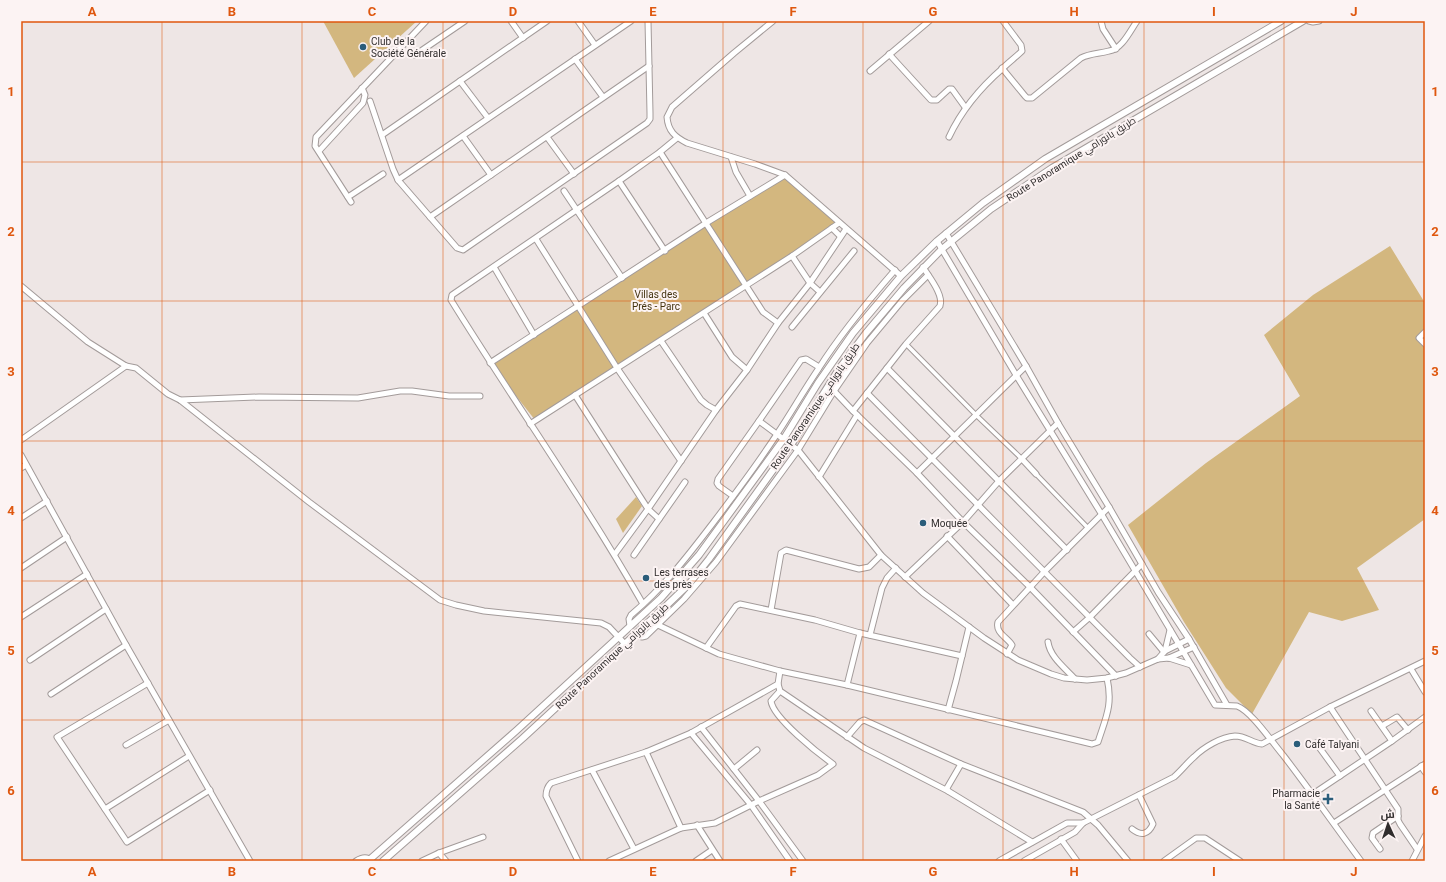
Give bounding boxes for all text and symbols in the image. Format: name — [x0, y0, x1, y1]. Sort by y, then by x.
text: A — [88, 4, 97, 19]
text: B — [228, 4, 236, 19]
text: C — [368, 4, 377, 19]
text: D — [509, 4, 517, 19]
text: E — [649, 4, 657, 19]
text: F — [789, 4, 797, 19]
text: G — [929, 4, 938, 19]
text: H — [1069, 4, 1079, 19]
text: I — [1212, 4, 1216, 19]
text: J — [1350, 4, 1358, 19]
place label: Club de la Société Générale — [371, 36, 446, 59]
marker: Club de la Société Générale — [358, 42, 368, 52]
text: 1 — [7, 84, 15, 99]
text: 1 — [1431, 84, 1439, 99]
street label: Route Panoramique طريق بانورامي — [1004, 115, 1139, 205]
text: 2 — [7, 224, 15, 239]
text: 2 — [1431, 224, 1439, 239]
park label: Villas des Prés - Parc — [632, 289, 680, 312]
street label: Route Panoramique طريق بانورامي — [768, 341, 863, 472]
text: 3 — [7, 364, 15, 379]
text: 3 — [1431, 364, 1439, 379]
text: 4 — [7, 503, 15, 518]
text: 4 — [1431, 503, 1439, 518]
marker: Moquée — [918, 518, 928, 528]
place label: Moquée — [931, 518, 967, 529]
place label: Les terrases des près — [654, 567, 709, 590]
marker: Les terrases des près — [641, 573, 651, 583]
street label: Route Panoramique طريق بانورامي — [553, 601, 672, 713]
text: 5 — [7, 643, 15, 658]
text: 5 — [1431, 643, 1439, 658]
marker: Café Talyani — [1292, 739, 1302, 749]
place label: Café Talyani — [1305, 739, 1359, 750]
text: 6 — [7, 783, 15, 798]
text: 6 — [1431, 783, 1439, 798]
place label: Pharmacie la Santé — [1272, 788, 1320, 811]
marker: Pharmacie la Santé — [1323, 794, 1333, 804]
north arrow — [1368, 804, 1408, 844]
text: ش — [1380, 808, 1395, 821]
text: A — [88, 864, 97, 879]
text: B — [228, 864, 236, 879]
text: C — [368, 864, 377, 879]
text: D — [509, 864, 517, 879]
text: E — [649, 864, 657, 879]
text: F — [789, 864, 797, 879]
text: G — [929, 864, 938, 879]
text: H — [1069, 864, 1079, 879]
text: I — [1212, 864, 1216, 879]
text: J — [1350, 864, 1358, 879]

